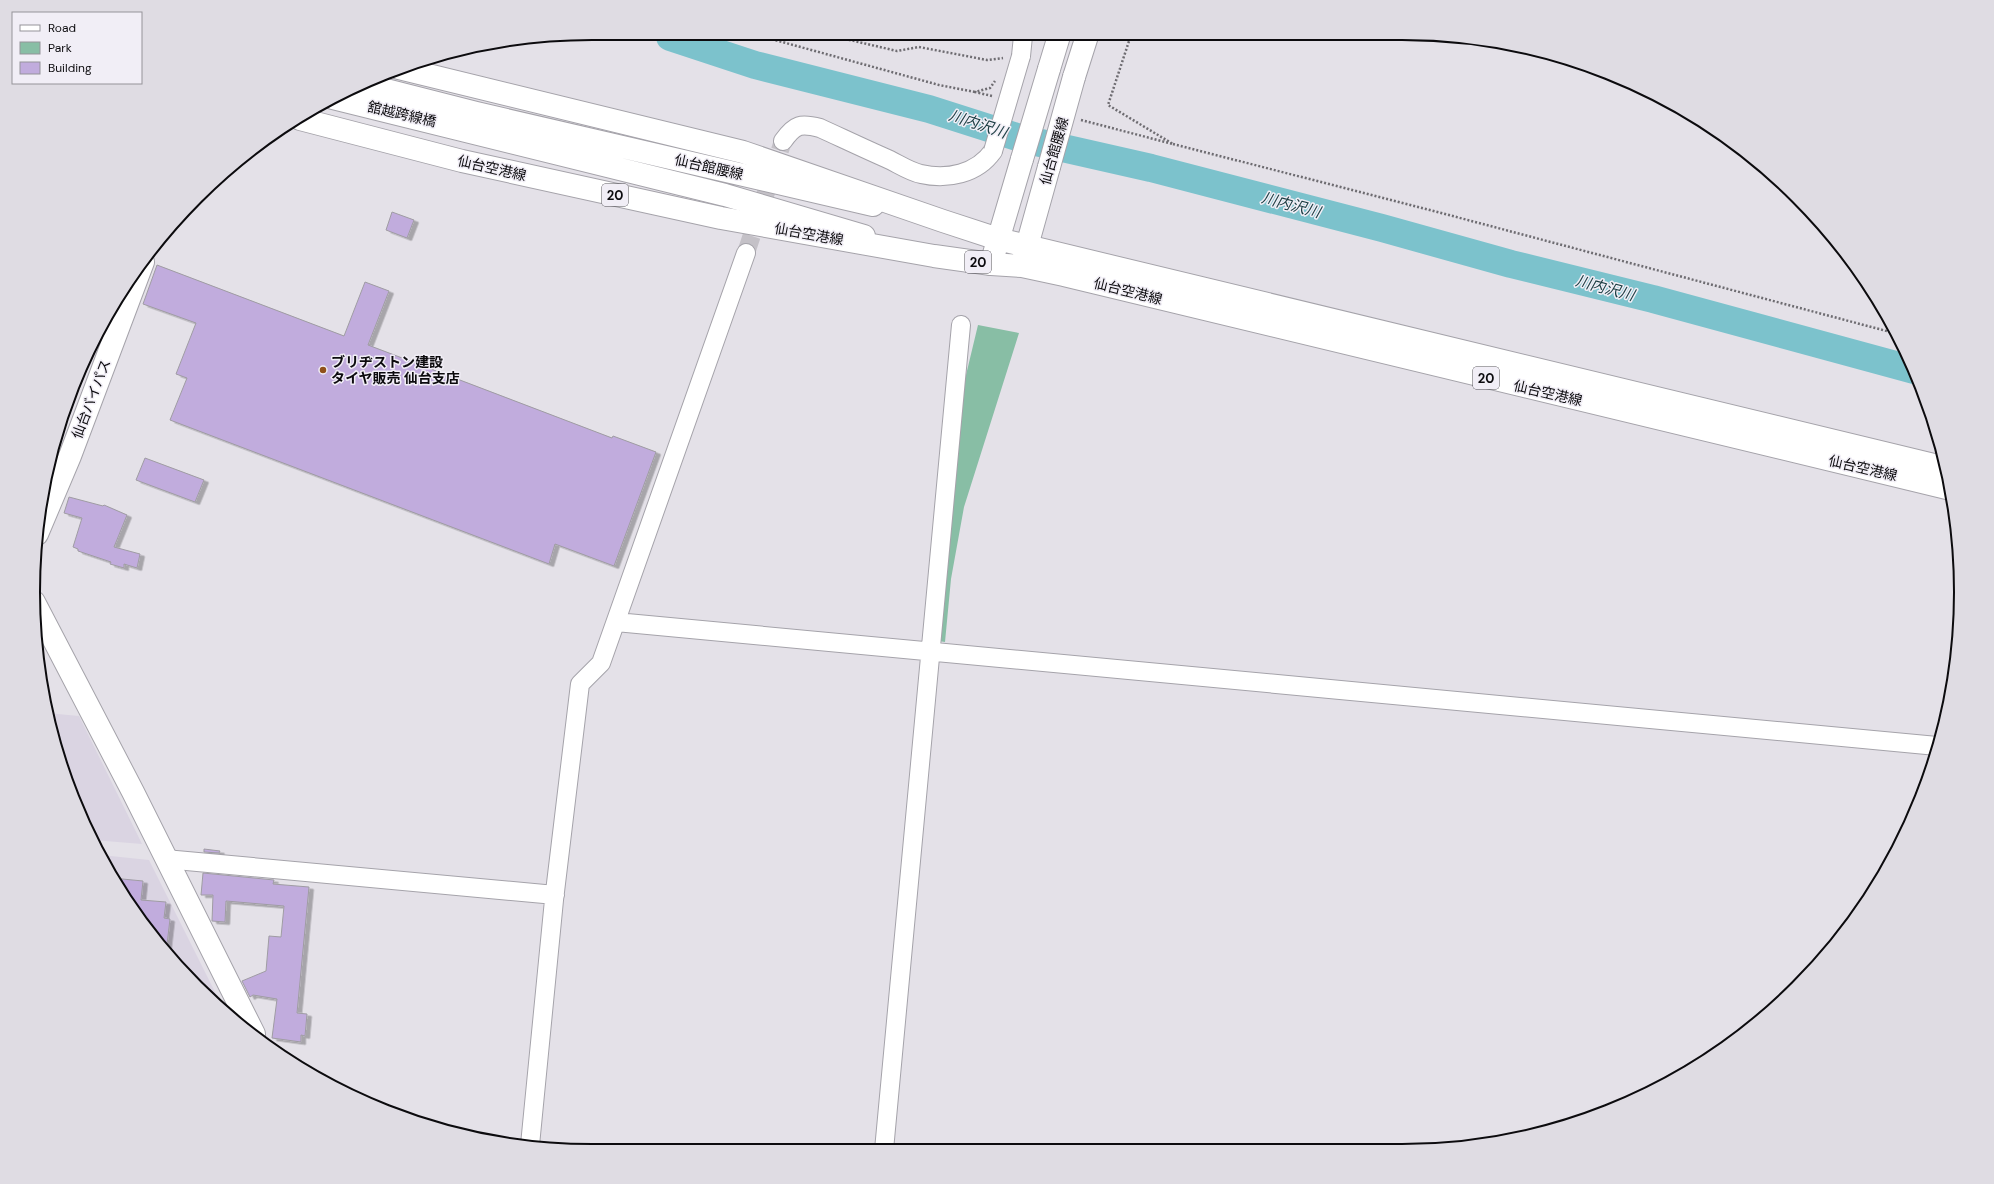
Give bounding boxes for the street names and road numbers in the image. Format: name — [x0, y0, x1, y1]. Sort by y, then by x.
street label: 舘越跨線橋 — [366, 97, 438, 131]
street label: 仙台館腰線 — [1036, 115, 1072, 187]
street label: 仙台館腰線 — [673, 150, 745, 184]
street label: 仙台空港線 — [456, 151, 528, 185]
road number: 20 — [602, 184, 628, 206]
street label: 仙台空港線 — [773, 219, 845, 249]
road number: 20 — [965, 251, 991, 273]
street label: 仙台空港線 — [1092, 274, 1164, 308]
street label: 仙台バイパス — [68, 357, 114, 441]
road number: 20 — [1473, 367, 1499, 389]
street label: 仙台空港線 — [1512, 376, 1584, 410]
street label: 仙台空港線 — [1827, 451, 1899, 485]

